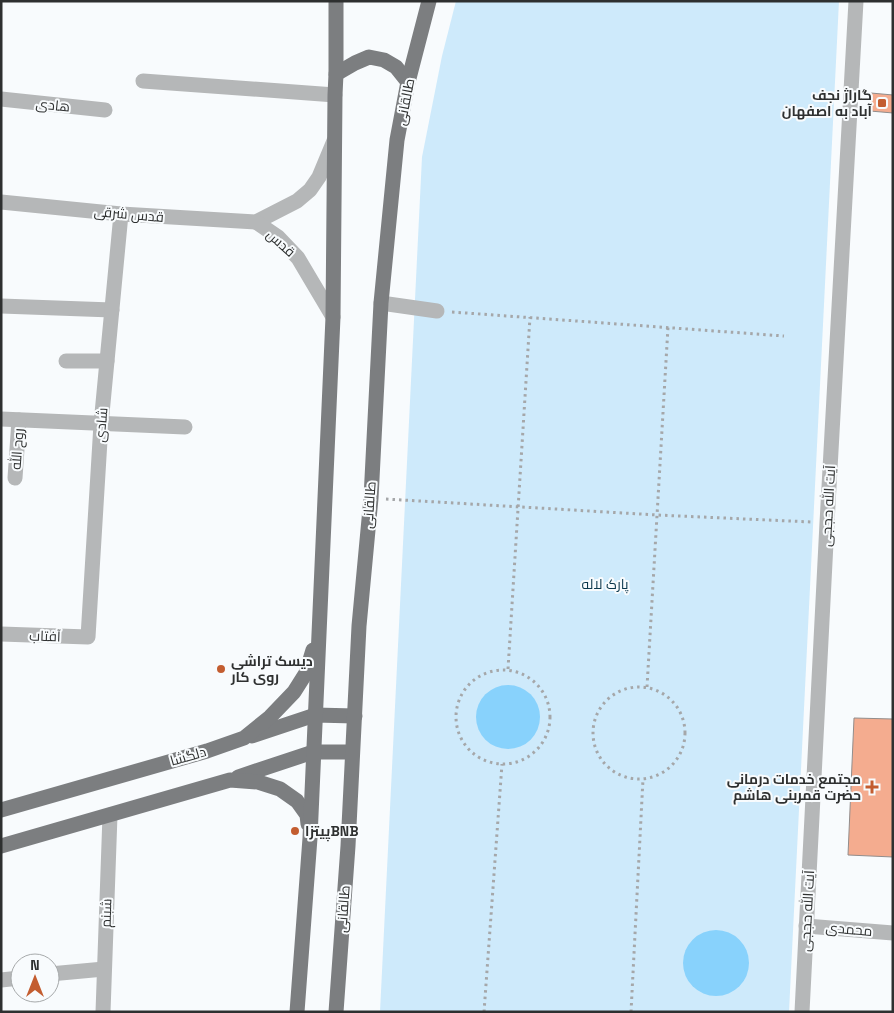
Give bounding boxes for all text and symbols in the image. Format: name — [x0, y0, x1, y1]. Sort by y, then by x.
street label: طالقانی — [392, 77, 418, 127]
place label: گاراژ نجف آباد به اصفهان — [782, 86, 873, 120]
street label: هادی — [35, 94, 71, 116]
marker: گاراژ نجف آباد به اصفهان — [876, 97, 888, 109]
street label: قدس شرقی — [93, 202, 165, 226]
street label: قدس — [263, 225, 299, 261]
street label: شادی — [91, 407, 111, 443]
street label: روح الله — [7, 428, 27, 470]
street label: آیت الله حججی — [817, 465, 839, 547]
street label: طالقانی — [358, 481, 380, 529]
park label: پارک لاله — [581, 575, 629, 594]
street label: آفتاب — [29, 626, 61, 646]
place label: دیسک تراشی روی کار — [230, 652, 313, 686]
marker: دیسک تراشی روی کار — [215, 663, 227, 675]
street label: دلگشا — [168, 742, 208, 770]
place label: مجتمع خدمات درمانی حضرت قمربنی هاشم — [727, 770, 861, 805]
marker: مجتمع خدمات درمانی حضرت قمربنی هاشم — [865, 780, 879, 794]
place label: پیتزاBNB — [305, 822, 358, 842]
marker: پیتزاBNB — [289, 825, 301, 837]
street label: آیت الله حججی — [796, 870, 818, 952]
street label: طالقانی — [332, 885, 354, 933]
street label: شبنم — [96, 898, 117, 928]
street label: محمدی — [825, 918, 873, 940]
north arrow — [10, 953, 60, 1003]
text: N — [30, 956, 40, 974]

